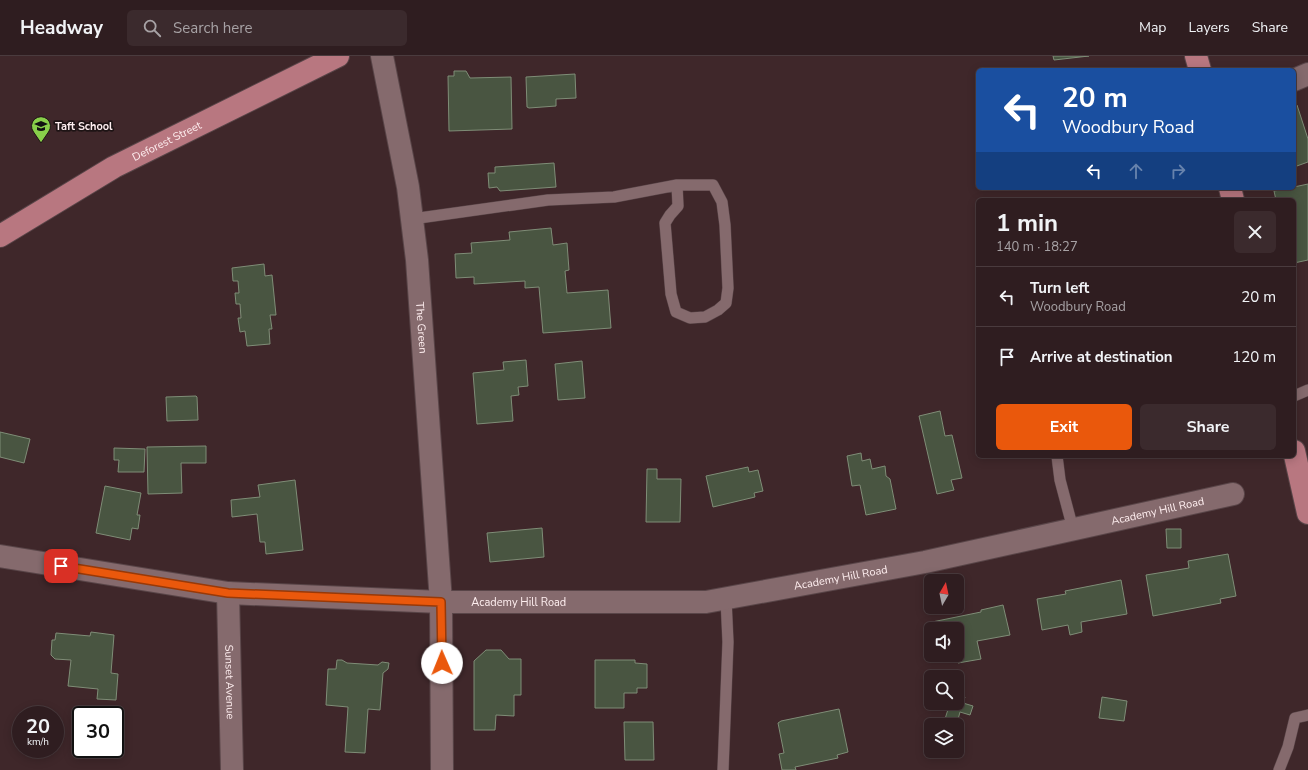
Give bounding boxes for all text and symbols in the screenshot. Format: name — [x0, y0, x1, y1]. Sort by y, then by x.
search box — [127, 10, 407, 46]
text: Headway — [20, 15, 103, 41]
icon: search — [141, 17, 163, 39]
text: Search here — [173, 18, 253, 38]
text: Map — [1139, 18, 1166, 37]
text: Layers — [1188, 18, 1230, 37]
text: Share — [1252, 18, 1288, 37]
text: 20 m — [1062, 79, 1128, 117]
icon: left — [996, 84, 1048, 136]
school or university icon: Taft School — [30, 115, 52, 143]
text: Woodbury Road — [1062, 115, 1195, 139]
street label: Deforest Street — [130, 117, 204, 164]
place label: Taft School — [55, 119, 113, 134]
icon: left — [1083, 160, 1105, 182]
icon: ahead — [1125, 160, 1147, 182]
icon: right — [1167, 160, 1189, 182]
text: 1 min — [996, 207, 1058, 239]
button: close — [1234, 211, 1276, 253]
text: 140 m · 18:27 — [996, 238, 1078, 256]
text: Turn left — [1030, 278, 1089, 298]
icon: left — [996, 286, 1018, 308]
text: 20 m — [1241, 287, 1276, 307]
text: Woodbury Road — [1030, 298, 1126, 316]
street label: The Green — [412, 302, 431, 354]
icon: arrive — [996, 346, 1018, 368]
text: Arrive at destination — [1030, 347, 1173, 367]
text: 120 m — [1232, 347, 1276, 367]
button: Exit — [996, 404, 1132, 450]
button: Share — [1140, 404, 1276, 450]
street label: Academy Hill Road — [1110, 493, 1206, 528]
pin — [44, 549, 78, 583]
icon: arrive — [50, 555, 72, 577]
street label: Academy Hill Road — [793, 562, 889, 593]
north arrow — [924, 574, 964, 614]
map controls — [924, 574, 964, 758]
street label: Academy Hill Road — [471, 595, 566, 610]
button: sound — [924, 622, 964, 662]
position arrow — [421, 642, 463, 684]
street label: Sunset Avenue — [222, 645, 238, 720]
button: search — [924, 670, 964, 710]
speed limit sign: 30 — [72, 706, 124, 758]
text: 20 — [26, 713, 50, 740]
button: layers — [924, 718, 964, 758]
text: km/h — [27, 735, 49, 749]

